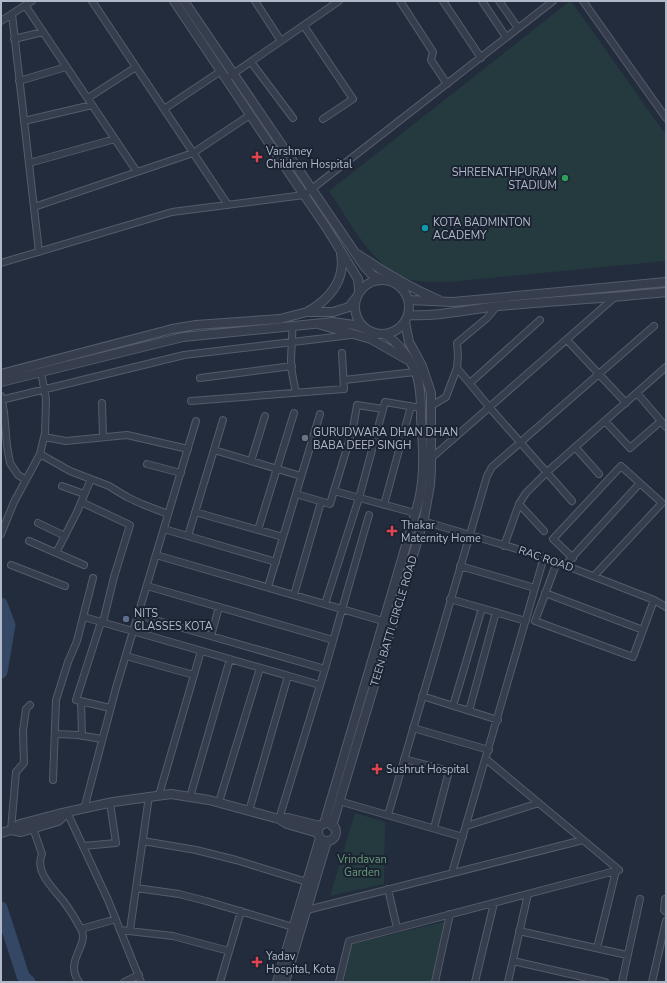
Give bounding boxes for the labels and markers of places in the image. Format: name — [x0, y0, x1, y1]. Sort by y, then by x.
place label: Varshney Children Hospital — [265, 144, 353, 172]
marker: Varshney Children Hospital — [251, 151, 263, 163]
place label: SHREENATHPURAM STADIUM — [452, 165, 557, 193]
marker: SHREENATHPURAM STADIUM — [560, 173, 570, 183]
place label: KOTA BADMINTON ACADEMY — [433, 215, 531, 243]
marker: KOTA BADMINTON ACADEMY — [420, 223, 430, 233]
place label: GURUDWARA DHAN DHAN BABA DEEP SINGH — [313, 425, 458, 453]
marker: GURUDWARA DHAN DHAN BABA DEEP SINGH — [300, 433, 310, 443]
place label: Thakar Maternity Home — [401, 518, 481, 546]
marker: Thakar Maternity Home — [386, 525, 398, 537]
place label: NITS CLASSES KOTA — [134, 606, 213, 634]
marker: NITS CLASSES KOTA — [121, 614, 131, 624]
place label: Sushrut Hospital — [386, 762, 470, 777]
marker: Sushrut Hospital — [371, 763, 383, 775]
place label: Yadav Hospital, Kota — [265, 949, 336, 977]
marker: Yadav Hospital, Kota — [251, 956, 263, 968]

